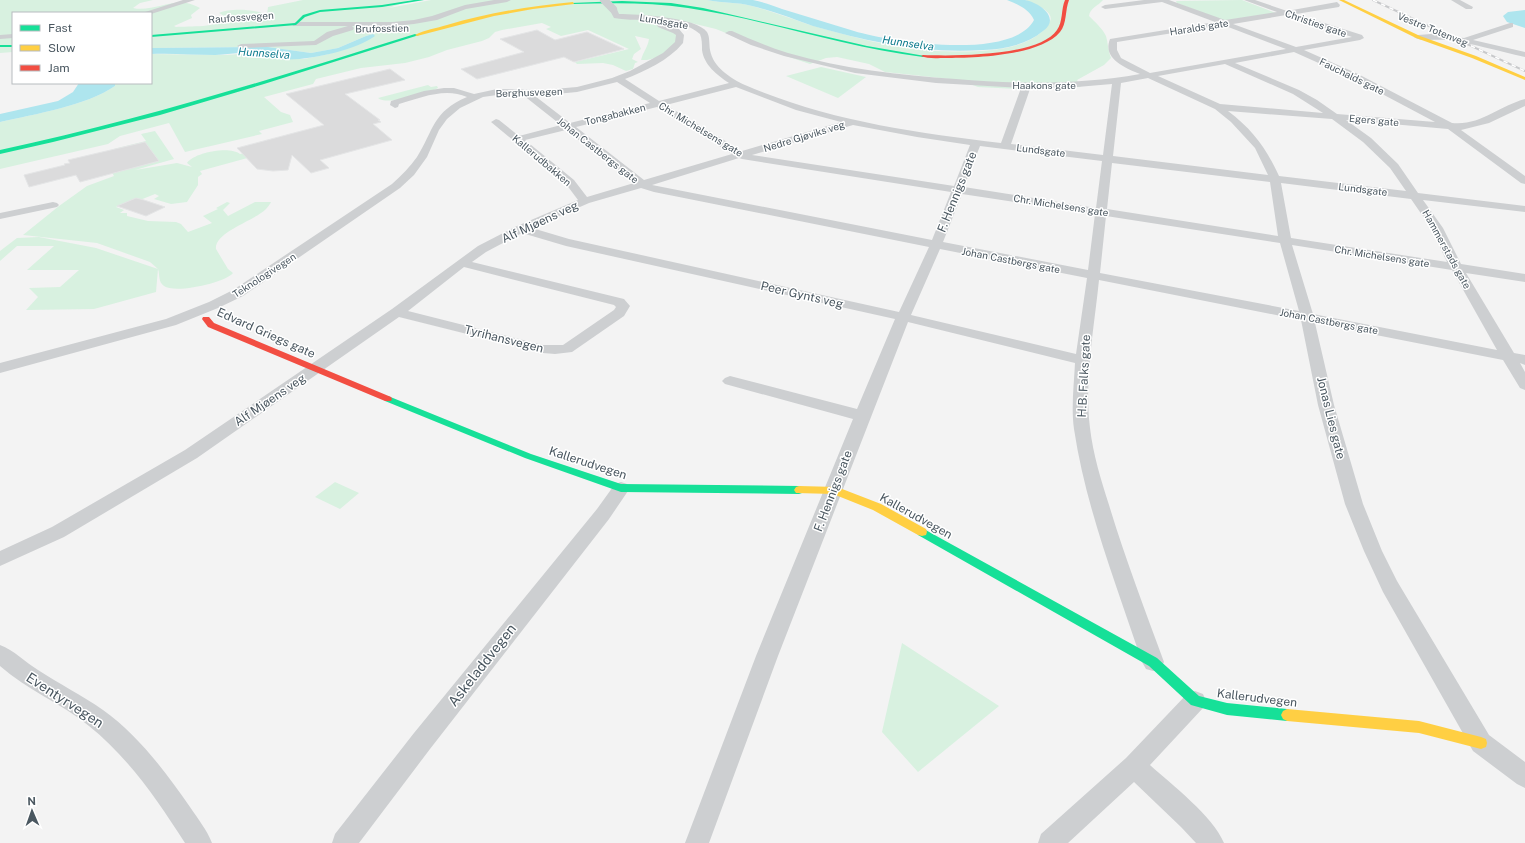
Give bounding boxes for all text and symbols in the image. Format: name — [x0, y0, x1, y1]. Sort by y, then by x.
street label: Christies gate — [1284, 7, 1349, 39]
street label: Raufossvegen — [208, 9, 274, 25]
street label: Vestre Totenveg — [1396, 9, 1470, 49]
street label: Lundsgate — [639, 11, 690, 31]
legend — [12, 12, 152, 84]
street label: Haralds gate — [1169, 16, 1230, 38]
text: Fast — [48, 21, 73, 35]
street label: Brufosstien — [355, 22, 409, 34]
water label: Hunnselva — [881, 33, 935, 53]
text: Slow — [48, 41, 76, 55]
water label: Hunnselva — [238, 45, 290, 61]
street label: Fauchalds gate — [1318, 55, 1387, 97]
text: Jam — [48, 61, 70, 75]
street label: Haakons gate — [1012, 79, 1076, 91]
street label: Berghusvegen — [495, 85, 563, 99]
street label: Chr. Michelsens gate — [657, 99, 746, 159]
street label: Tongabakken — [583, 101, 647, 127]
street label: Egers gate — [1349, 112, 1400, 128]
street label: Johan Castbergs gate — [555, 115, 641, 186]
street label: Nedre Gjøviks veg — [762, 118, 846, 154]
street label: Kallerudbakken — [510, 132, 574, 188]
street label: Lundsgate — [1016, 141, 1067, 159]
street label: F. Hennigs gate — [934, 149, 980, 234]
street label: Lundsgate — [1338, 180, 1389, 198]
street label: Chr. Michelsens gate — [1013, 192, 1110, 219]
street label: Alf Mjøens veg — [499, 198, 581, 246]
street label: Hammerstads gate — [1420, 207, 1474, 291]
street label: Chr. Michelsens gate — [1334, 243, 1431, 270]
street label: Johan Castbergs gate — [961, 245, 1061, 275]
street label: Teknologivegen — [230, 250, 298, 300]
street label: Peer Gynts veg — [759, 279, 845, 311]
street label: Edvard Griegs gate — [215, 305, 318, 361]
street label: Johan Castbergs gate — [1279, 306, 1379, 336]
street label: Tyrihansvegen — [463, 322, 545, 356]
street label: H.B. Falks gate — [1075, 334, 1093, 418]
street label: Alf Mjøens veg — [232, 371, 308, 429]
street label: Jonas Lies gate — [1314, 375, 1348, 461]
street label: Kallerudvegen — [547, 444, 629, 482]
street label: F. Hennigs gate — [811, 448, 855, 534]
street label: Kallerudvegen — [877, 490, 955, 542]
street label: Askeladdvegen — [445, 621, 519, 709]
street label: Eventyrvegen — [23, 669, 107, 731]
street label: Kallerudvegen — [1216, 686, 1298, 710]
north arrow — [12, 791, 52, 831]
text: N — [27, 795, 36, 807]

